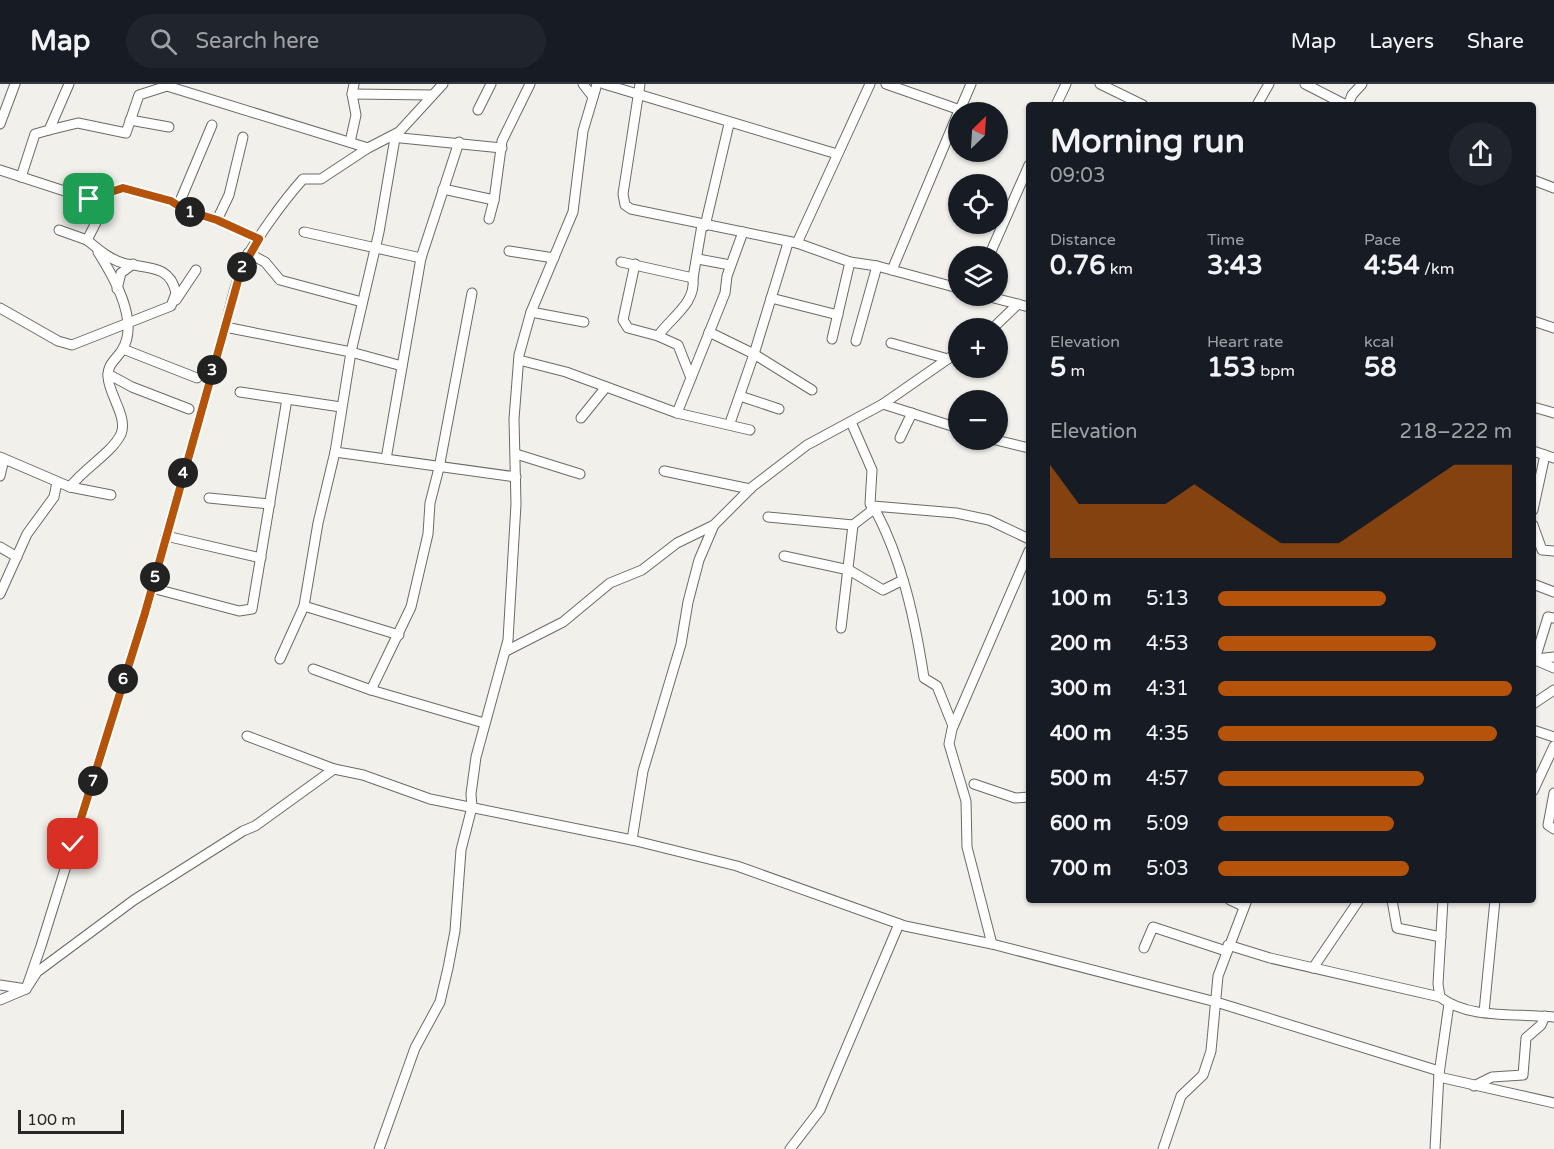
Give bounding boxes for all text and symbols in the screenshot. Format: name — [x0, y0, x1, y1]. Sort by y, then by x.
search box — [126, 14, 546, 68]
text: Map — [30, 24, 90, 58]
icon: search — [147, 25, 180, 58]
text: Search here — [195, 28, 319, 54]
text: Map — [1291, 29, 1336, 54]
text: Layers — [1369, 29, 1434, 54]
text: Share — [1467, 29, 1524, 54]
north arrow — [948, 102, 1008, 162]
map controls — [948, 102, 1008, 450]
text: Morning run — [1050, 122, 1245, 161]
button: share — [1449, 122, 1512, 185]
text: 09:03 — [1050, 164, 1105, 188]
pin — [63, 173, 114, 224]
button: locate — [948, 174, 1008, 234]
icon: arrive — [72, 182, 105, 215]
pin: 1 — [175, 197, 205, 227]
text: 1 — [185, 202, 195, 222]
text: Distance — [1050, 230, 1116, 250]
text: Time — [1207, 230, 1244, 250]
text: Pace — [1364, 230, 1401, 250]
button: layers — [948, 246, 1008, 306]
text: 0.76 — [1050, 250, 1105, 281]
text: 3:43 — [1207, 250, 1263, 281]
text: 4:54 — [1364, 250, 1420, 281]
pin: 2 — [227, 252, 257, 282]
text: 2 — [237, 257, 247, 277]
text: km — [1105, 259, 1133, 279]
text: /km — [1420, 259, 1454, 279]
button: + — [948, 318, 1008, 378]
text: Elevation — [1050, 332, 1120, 352]
text: Heart rate — [1207, 332, 1283, 352]
text: kcal — [1364, 332, 1394, 352]
text: 5 — [1050, 352, 1066, 383]
text: 153 — [1207, 352, 1256, 383]
text: 58 — [1364, 352, 1397, 383]
pin: 3 — [197, 355, 227, 385]
text: 3 — [207, 360, 217, 380]
text: m — [1066, 361, 1085, 381]
text: bpm — [1256, 361, 1295, 381]
button: − — [948, 390, 1008, 450]
text: Elevation — [1050, 420, 1137, 444]
text: 218–222 m — [1399, 420, 1512, 444]
pin: 4 — [168, 458, 198, 488]
text: 4 — [178, 463, 188, 483]
pin: 5 — [140, 562, 170, 592]
text: 5 — [150, 567, 160, 587]
text: 100 m — [1050, 587, 1111, 611]
text: 5:13 — [1146, 587, 1189, 611]
text: 200 m — [1050, 632, 1111, 656]
text: 4:53 — [1146, 632, 1189, 656]
pin: 6 — [108, 664, 138, 694]
text: 6 — [118, 669, 128, 689]
text: 300 m — [1050, 677, 1111, 701]
text: 4:31 — [1146, 677, 1189, 701]
text: 400 m — [1050, 722, 1111, 746]
text: 4:35 — [1146, 722, 1189, 746]
pin: 7 — [78, 766, 108, 796]
text: 500 m — [1050, 767, 1111, 791]
text: 4:57 — [1146, 767, 1189, 791]
text: 7 — [88, 771, 98, 791]
text: 600 m — [1050, 812, 1111, 836]
text: 5:09 — [1146, 812, 1189, 836]
pin — [47, 818, 98, 869]
icon: check — [56, 827, 89, 860]
text: 700 m — [1050, 857, 1111, 881]
text: 5:03 — [1146, 857, 1189, 881]
scale bar — [18, 1107, 124, 1134]
text: 100 m — [27, 1110, 76, 1130]

